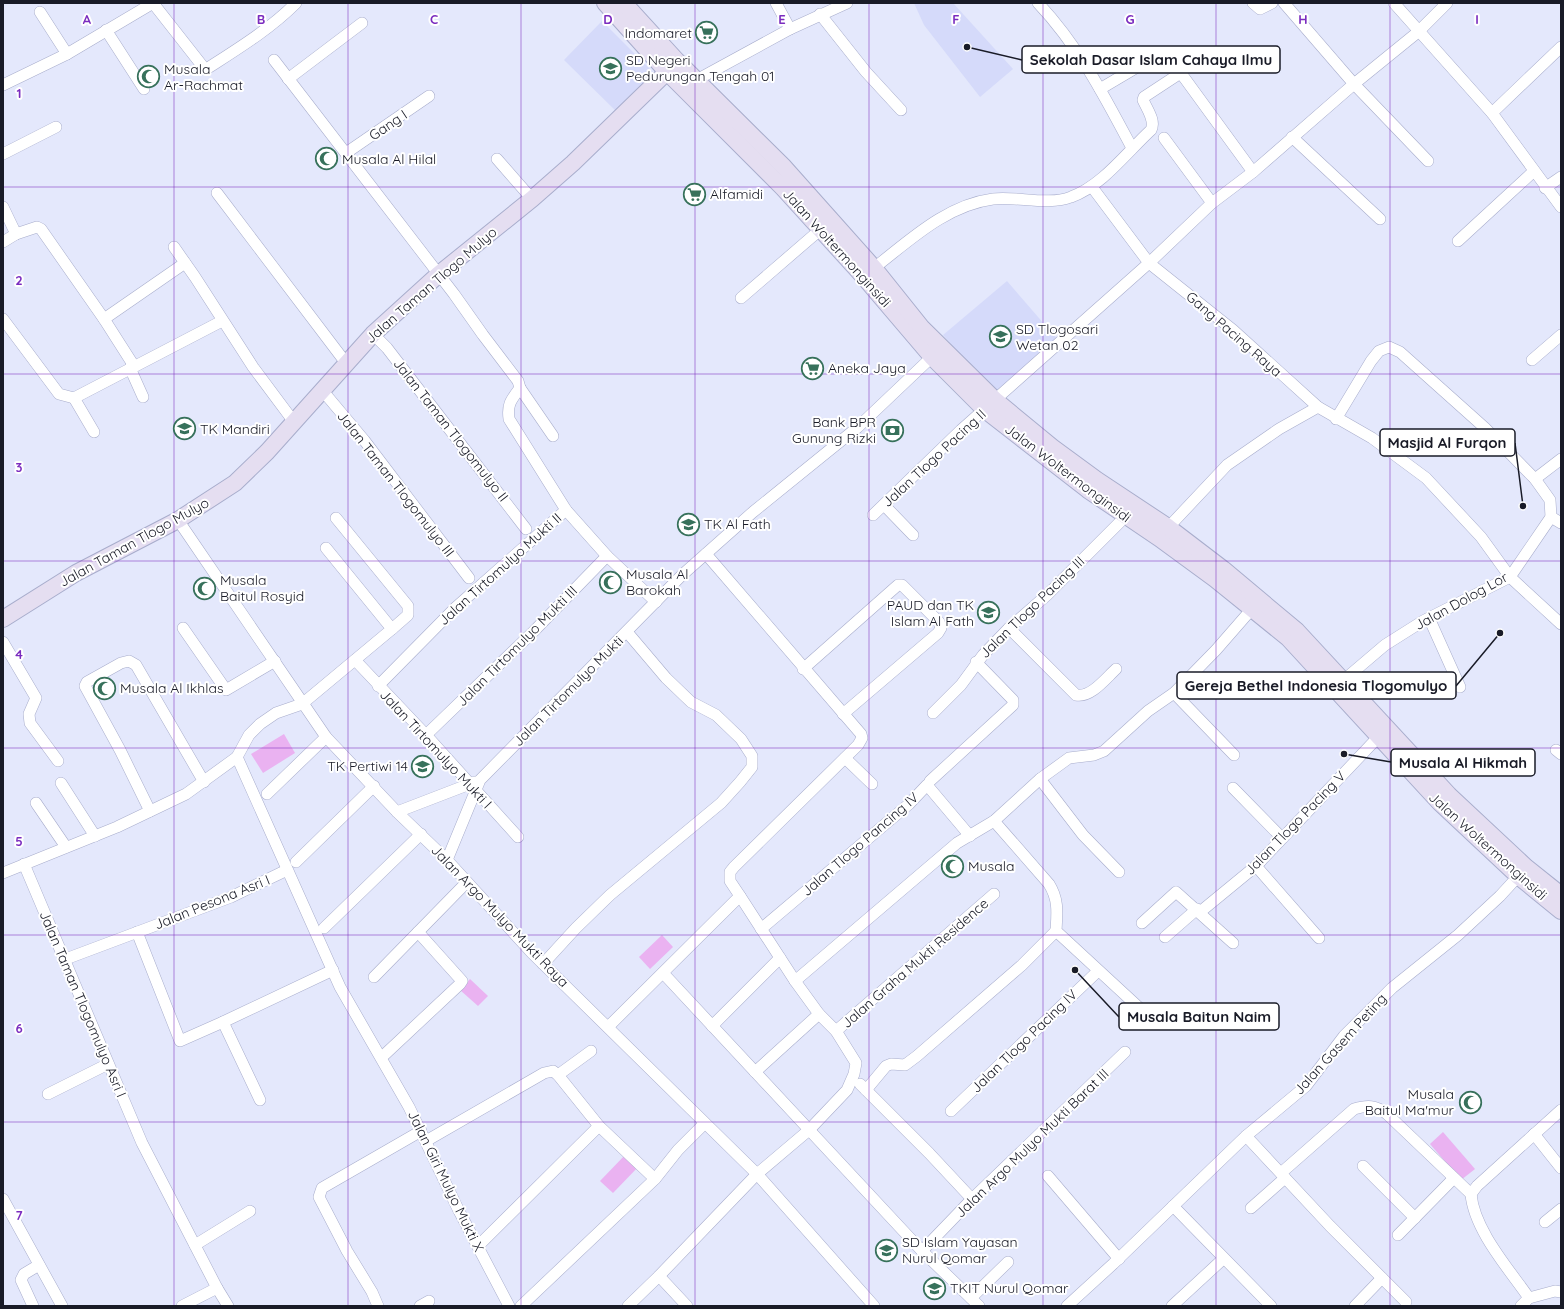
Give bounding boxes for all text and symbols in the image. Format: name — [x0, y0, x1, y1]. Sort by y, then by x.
text: A — [83, 11, 92, 27]
text: B — [257, 11, 265, 27]
text: C — [430, 11, 438, 27]
text: D — [603, 11, 613, 27]
text: E — [778, 11, 786, 27]
text: F — [952, 11, 960, 27]
text: G — [1125, 11, 1135, 27]
text: H — [1298, 11, 1308, 27]
text: I — [1475, 11, 1479, 27]
supermarket icon: Indomaret — [694, 20, 720, 46]
place label: Indomaret — [624, 24, 692, 42]
callout: Sekolah Dasar Islam Cahaya Ilmu — [1022, 46, 1280, 73]
text: Sekolah Dasar Islam Cahaya Ilmu — [1030, 50, 1272, 69]
place label: SD Negeri Pedurungan Tengah 01 — [626, 51, 775, 85]
school or university icon: SD Negeri Pedurungan Tengah 01 — [598, 55, 624, 81]
place label: Musala Ar-Rachmat — [164, 60, 243, 94]
mosque icon: Musala Ar-Rachmat — [136, 64, 162, 90]
text: 1 — [16, 85, 22, 101]
street label: Gang I — [365, 106, 411, 144]
mosque icon: Musala Al Hilal — [313, 146, 339, 172]
place label: Musala Al Hilal — [342, 150, 436, 168]
supermarket icon: Alfamidi — [681, 181, 707, 207]
place label: Alfamidi — [710, 185, 763, 203]
street label: Jalan Woltermonginsidi — [779, 185, 895, 311]
street label: Jalan Taman Tlogo Mulyo — [362, 223, 500, 347]
text: 2 — [15, 272, 23, 288]
street label: Gang Pacing Raya — [1182, 287, 1286, 381]
place label: SD Tlogosari Wetan 02 — [1016, 320, 1098, 354]
school or university icon: SD Tlogosari Wetan 02 — [988, 324, 1014, 350]
street label: Jalan Taman Tlogomulyo II — [390, 355, 512, 505]
supermarket icon: Aneka Jaya — [799, 355, 825, 381]
place label: Aneka Jaya — [828, 359, 906, 377]
street label: Jalan Tlogo Pacing II — [878, 405, 990, 511]
street label: Jalan Taman Tlogomulyo III — [333, 407, 459, 561]
place label: Bank BPR Gunung Rizki — [792, 413, 876, 447]
school or university icon: TK Mandiri — [172, 416, 198, 442]
bank icon: Bank BPR Gunung Rizki — [879, 417, 905, 443]
place label: TK Mandiri — [200, 420, 270, 438]
street label: Jalan Woltermonginsidi — [1001, 420, 1135, 526]
callout: Masjid Al Furqon — [1380, 429, 1515, 456]
text: Masjid Al Furqon — [1388, 433, 1506, 452]
text: 3 — [16, 459, 23, 475]
street label: Jalan Taman Tlogo Mulyo — [56, 493, 212, 591]
street label: Jalan Tirtomulyo Mukti II — [435, 509, 565, 629]
school or university icon: TK Al Fath — [675, 511, 701, 537]
place label: TK Al Fath — [704, 515, 771, 533]
street label: Jalan Tlogo Pacing III — [976, 552, 1088, 662]
place label: Musala Al Barokah — [626, 565, 689, 599]
street label: Jalan Dolog Lor — [1411, 568, 1511, 634]
mosque icon: Musala Al Barokah — [597, 569, 623, 595]
place label: Musala Baitul Rosyid — [220, 571, 304, 605]
mosque icon: Musala Baitul Rosyid — [192, 575, 218, 601]
street label: Jalan Tirtomulyo Mukti III — [453, 582, 581, 710]
place label: PAUD dan TK Islam Al Fath — [887, 596, 974, 630]
school or university icon: PAUD dan TK Islam Al Fath — [976, 600, 1002, 626]
street label: Jalan Tirtomulyo Mukti — [509, 632, 627, 750]
text: 4 — [15, 646, 23, 662]
callout: Gereja Bethel Indonesia Tlogomulyo — [1177, 672, 1456, 699]
mosque icon: Musala Al Ikhlas — [91, 675, 117, 701]
text: Gereja Bethel Indonesia Tlogomulyo — [1185, 676, 1447, 695]
place label: Musala Al Ikhlas — [120, 679, 223, 697]
street label: Jalan Tirtomulyo Mukti I — [376, 686, 496, 812]
callout: Musala Al Hikmah — [1391, 749, 1535, 776]
school or university icon: TK Pertiwi 14 — [410, 753, 436, 779]
text: Musala Al Hikmah — [1399, 753, 1527, 772]
place label: TK Pertiwi 14 — [327, 757, 408, 775]
street label: Jalan Tlogo Pacing V — [1241, 767, 1349, 879]
street label: Jalan Tlogo Pancing IV — [798, 788, 922, 900]
street label: Jalan Woltermonginsidi — [1425, 788, 1551, 904]
text: 5 — [15, 833, 23, 849]
street label: Jalan Argo Mulyo Mukti Raya — [427, 841, 573, 991]
mosque icon: Musala — [940, 853, 966, 879]
place label: Musala — [968, 857, 1014, 875]
street label: Jalan Pesona Asri I — [152, 871, 272, 933]
street label: Jalan Graha Mukti Residence — [838, 894, 992, 1032]
street label: Jalan Taman Tlogomulyo Asri I — [35, 908, 131, 1100]
street label: Jalan Tlogo Pacing IV — [967, 985, 1081, 1097]
street label: Jalan Gasem Peting — [1290, 990, 1390, 1098]
callout: Musala Baitun Naim — [1119, 1003, 1279, 1030]
text: Musala Baitun Naim — [1127, 1007, 1271, 1026]
text: 6 — [15, 1020, 23, 1036]
street label: Jalan Argo Mulyo Mukti Barat III — [951, 1065, 1113, 1221]
place label: Musala Baitul Ma'mur — [1365, 1085, 1455, 1119]
mosque icon: Musala Baitul Ma'mur — [1457, 1089, 1483, 1115]
street label: Jalan Giri Mulyo Mukti X — [404, 1107, 488, 1255]
text: 7 — [15, 1207, 23, 1223]
place label: SD Islam Yayasan Nurul Qomar — [902, 1233, 1018, 1267]
school or university icon: SD Islam Yayasan Nurul Qomar — [874, 1237, 900, 1263]
school or university icon: TKIT Nurul Qomar — [922, 1275, 948, 1301]
place label: TKIT Nurul Qomar — [950, 1279, 1069, 1297]

